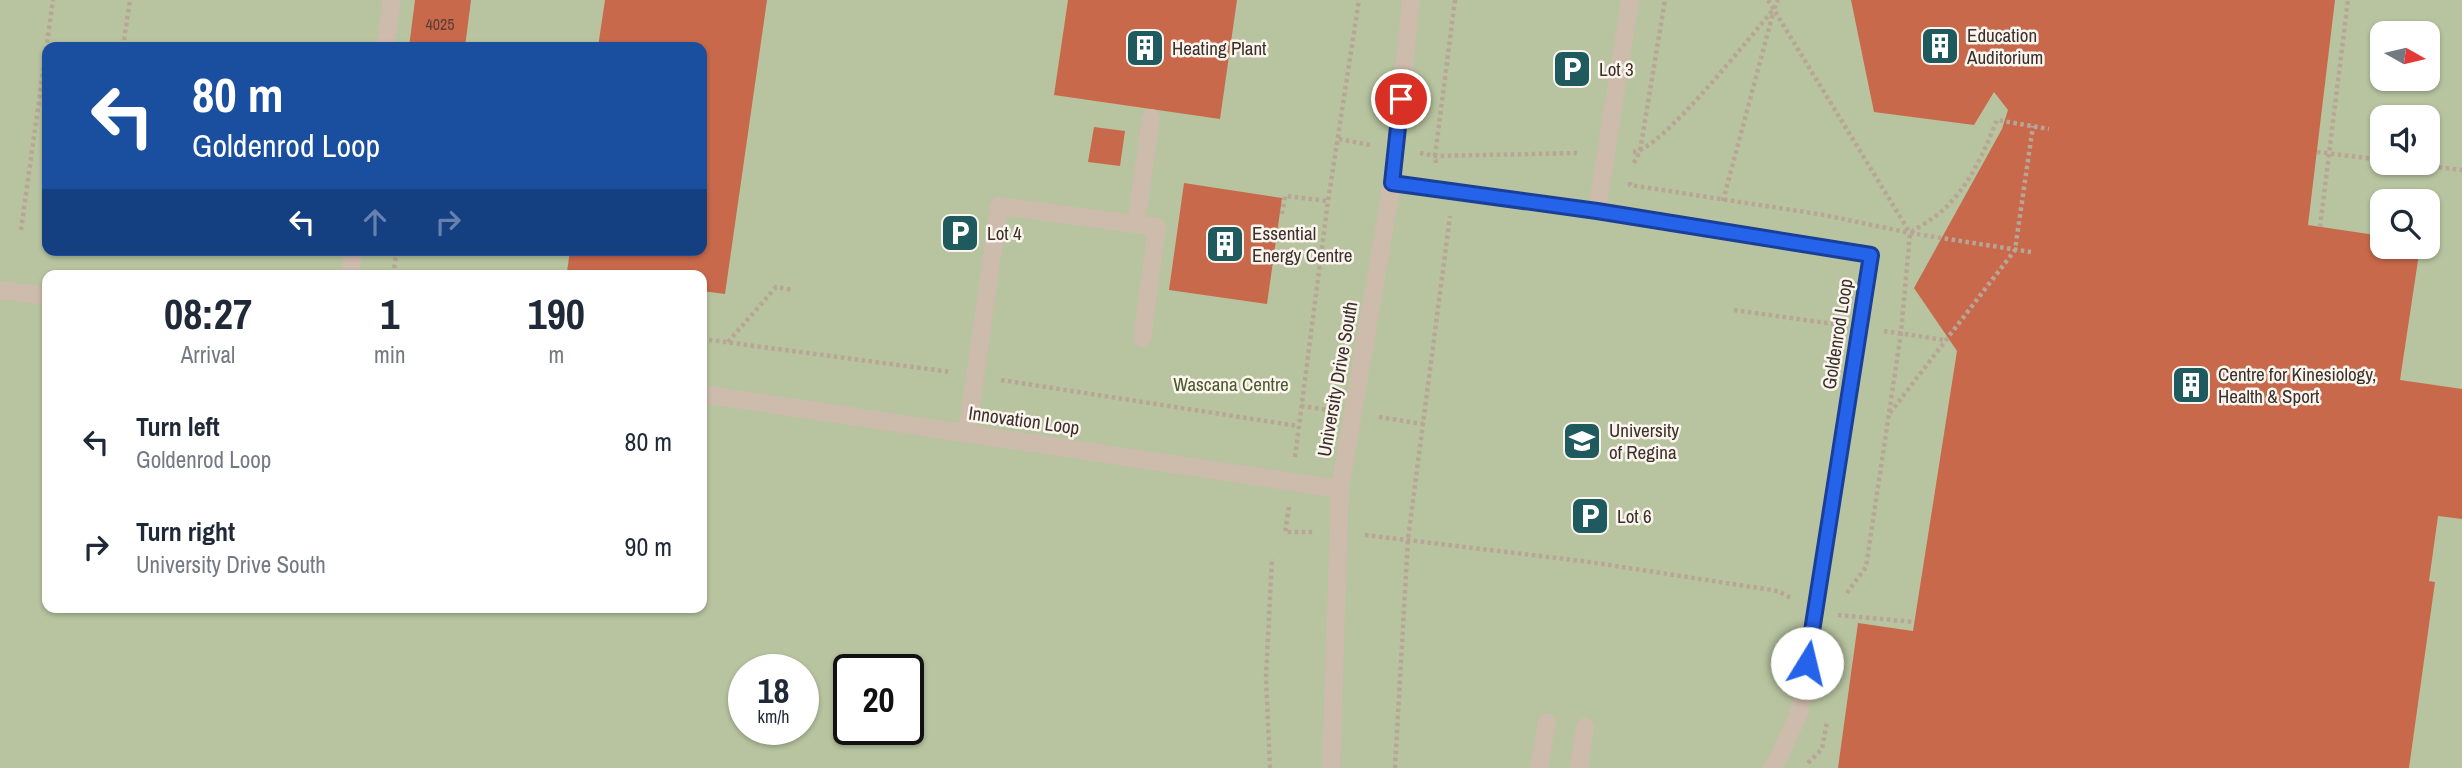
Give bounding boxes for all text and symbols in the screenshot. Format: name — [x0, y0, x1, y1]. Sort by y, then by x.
house number: 4025 — [425, 13, 455, 35]
north arrow — [2370, 21, 2440, 91]
map controls — [2370, 21, 2440, 259]
place label: Education Auditorium — [1966, 22, 2043, 70]
building icon: Education Auditorium — [1919, 25, 1961, 67]
building icon: Heating Plant — [1124, 27, 1166, 69]
place label: Heating Plant — [1172, 35, 1267, 61]
parking icon: Lot 3 — [1551, 48, 1593, 90]
place label: Lot 3 — [1599, 56, 1634, 82]
text: 80 m — [192, 61, 284, 127]
pin — [1371, 69, 1431, 129]
icon: left — [77, 70, 168, 161]
icon: arrive — [1382, 80, 1420, 118]
button: sound — [2370, 105, 2440, 175]
text: Goldenrod Loop — [192, 124, 380, 167]
button: search — [2370, 189, 2440, 259]
icon: left — [283, 203, 321, 241]
icon: ahead — [356, 203, 394, 241]
icon: right — [429, 203, 467, 241]
parking icon: Lot 4 — [939, 212, 981, 254]
place label: Lot 4 — [987, 220, 1022, 246]
place label: Essential Energy Centre — [1252, 220, 1352, 268]
building icon: Essential Energy Centre — [1204, 223, 1246, 265]
street label: Goldenrod Loop — [1815, 277, 1859, 391]
text: 08:27 — [164, 286, 252, 342]
text: 1 — [380, 286, 399, 342]
text: 190 — [528, 286, 585, 342]
street label: University Drive South — [1311, 300, 1363, 458]
text: Arrival — [181, 339, 235, 370]
text: min — [374, 339, 406, 370]
text: m — [548, 339, 564, 370]
place label: Centre for Kinesiology, Health & Sport — [2218, 361, 2376, 409]
building icon: Centre for Kinesiology, Health & Sport — [2170, 364, 2212, 406]
park label: Wascana Centre — [1173, 371, 1289, 397]
street label: Innovation Loop — [967, 399, 1081, 441]
text: Turn left — [136, 409, 220, 444]
place label: University of Regina — [1609, 417, 1679, 465]
school or university icon: University of Regina — [1561, 420, 1603, 462]
icon: left — [77, 423, 115, 461]
text: 80 m — [625, 424, 672, 459]
text: Goldenrod Loop — [136, 444, 271, 475]
parking icon: Lot 6 — [1569, 495, 1611, 537]
place label: Lot 6 — [1617, 503, 1652, 529]
text: Turn right — [136, 514, 235, 549]
icon: right — [77, 528, 115, 566]
text: 90 m — [625, 529, 672, 564]
text: University Drive South — [136, 549, 326, 580]
position arrow — [1770, 626, 1844, 700]
speed limit sign: 20 — [833, 654, 924, 745]
text: 18 — [758, 667, 789, 714]
text: km/h — [758, 704, 790, 729]

